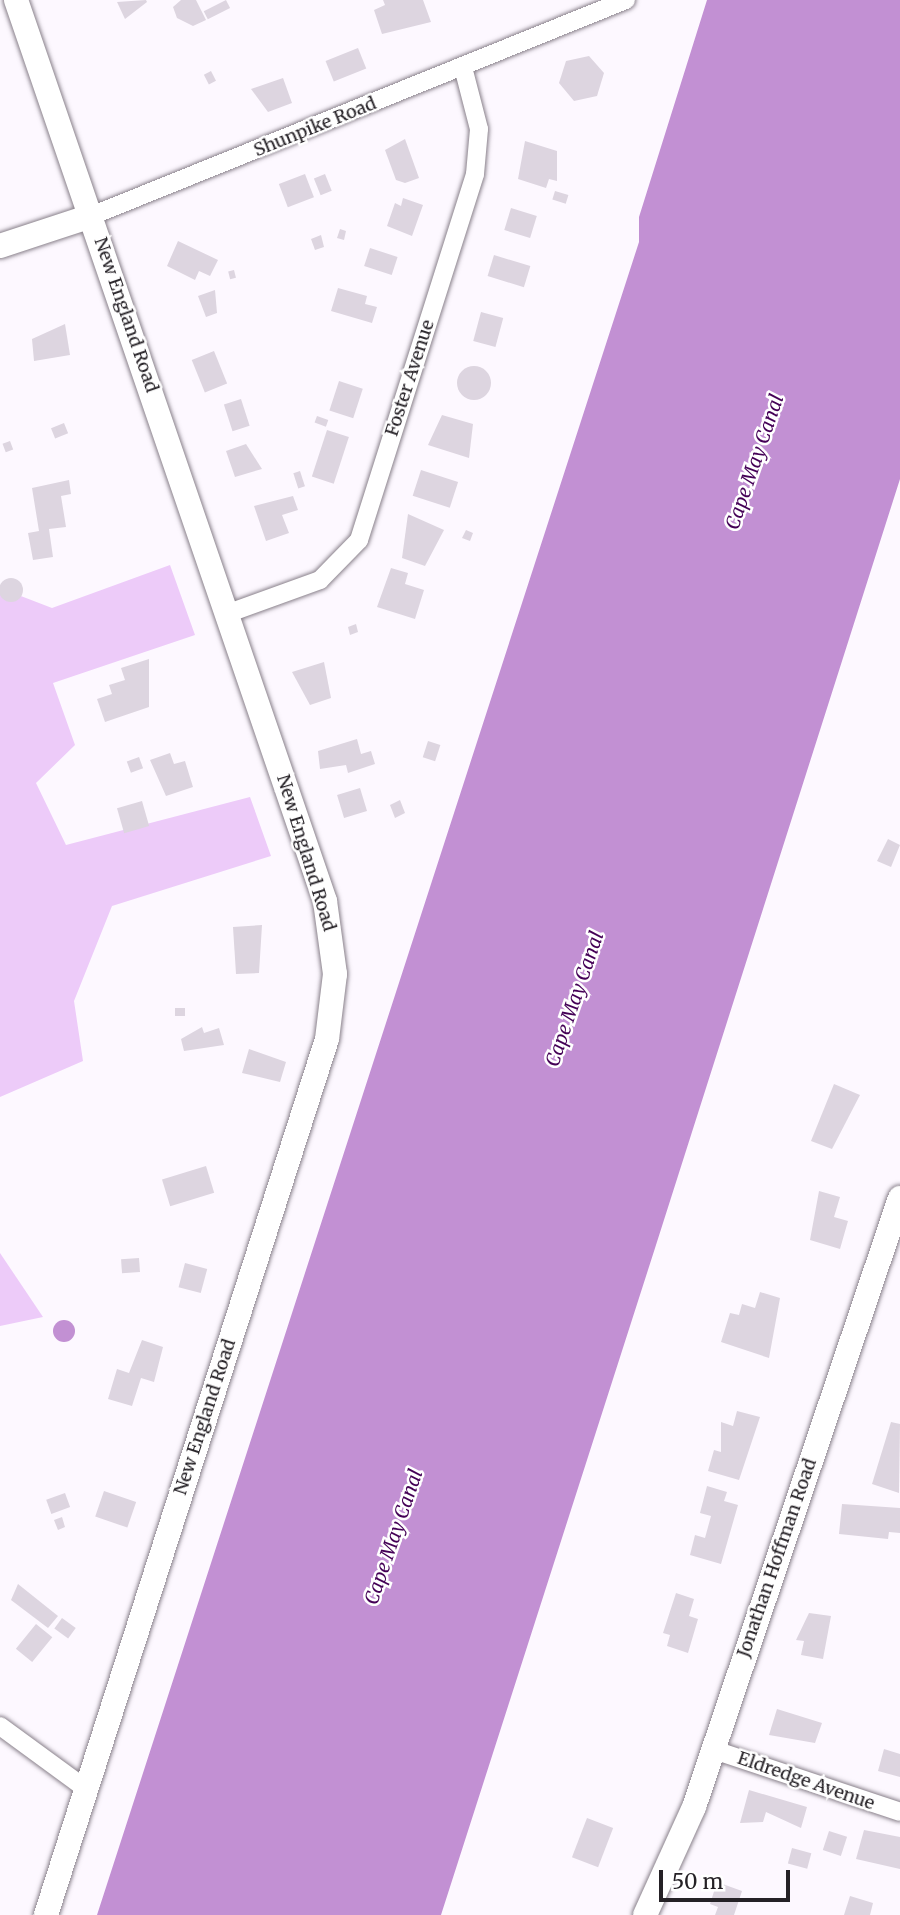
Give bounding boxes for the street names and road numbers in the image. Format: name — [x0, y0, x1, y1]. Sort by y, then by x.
street label: Shunpike Road — [251, 93, 379, 161]
street label: New England Road — [89, 235, 163, 395]
street label: Foster Avenue — [381, 317, 439, 439]
street label: New England Road — [272, 772, 340, 934]
street label: New England Road — [170, 1336, 240, 1498]
street label: Jonathan Hoffman Road — [733, 1456, 821, 1660]
street label: Eldredge Avenue — [735, 1747, 877, 1815]

